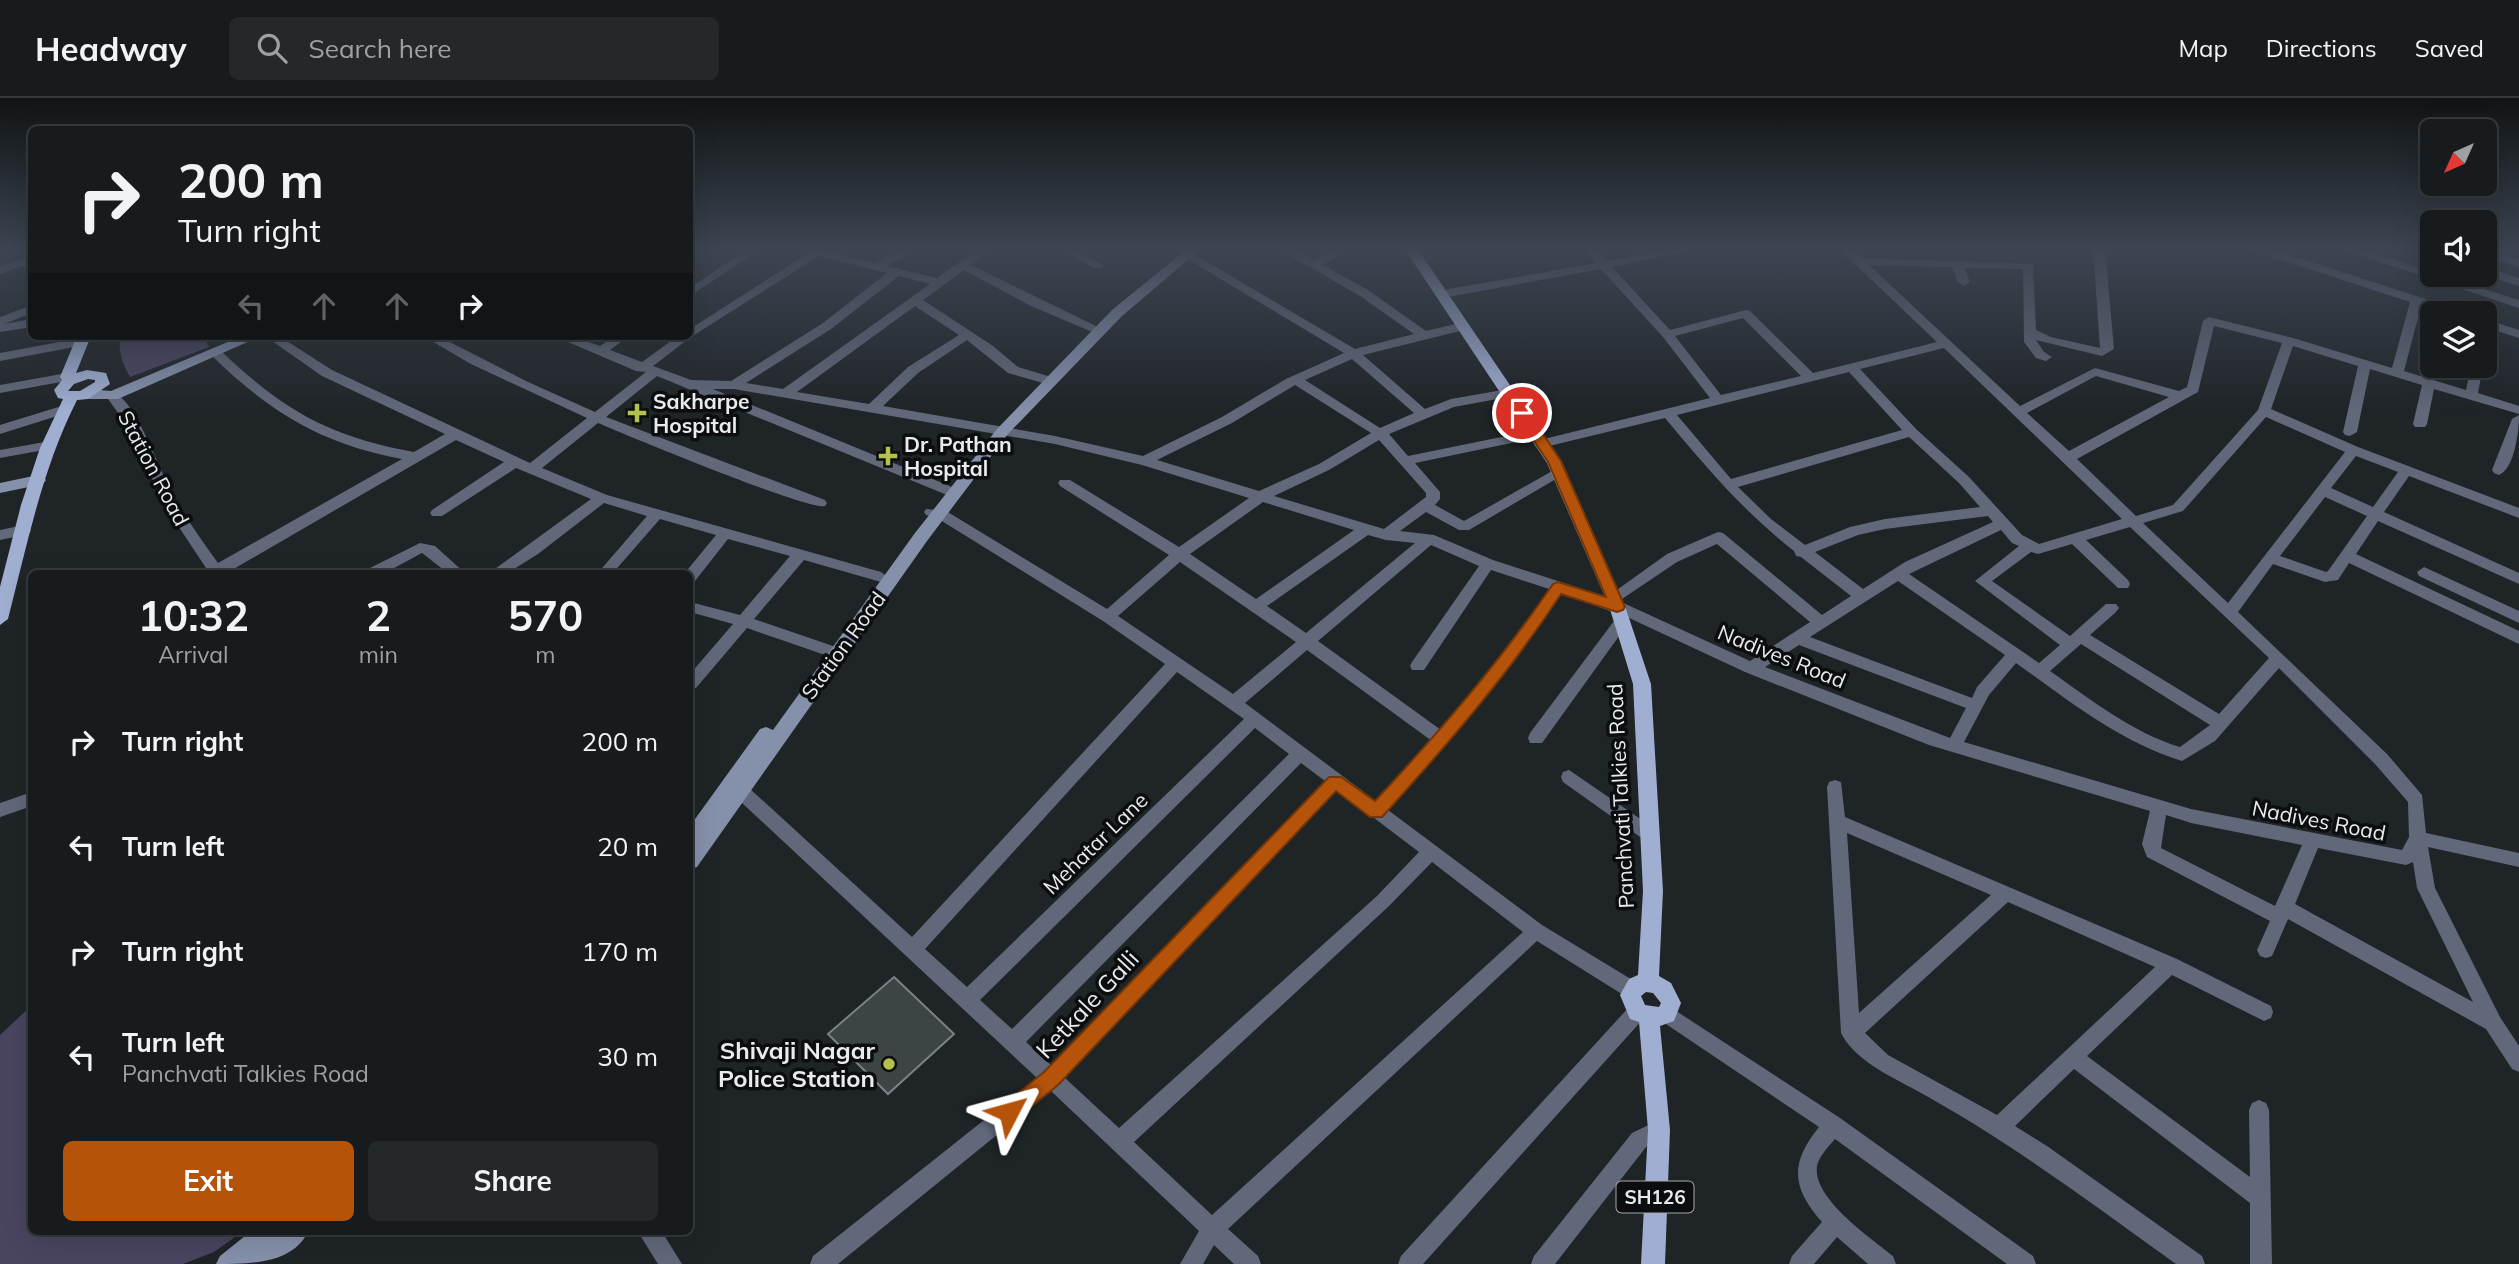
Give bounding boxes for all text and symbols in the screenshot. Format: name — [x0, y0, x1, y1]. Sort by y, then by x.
search box — [229, 17, 719, 80]
text: Headway — [35, 28, 187, 69]
icon: search — [253, 29, 291, 67]
text: Search here — [309, 32, 451, 65]
text: Map — [2178, 33, 2228, 63]
text: Directions — [2266, 33, 2377, 63]
text: Saved — [2415, 33, 2484, 63]
north arrow — [2420, 119, 2497, 196]
map controls — [2420, 119, 2497, 378]
text: 200 m — [178, 149, 324, 210]
icon: right — [63, 154, 154, 245]
text: Turn right — [178, 210, 321, 250]
button: sound — [2420, 210, 2497, 287]
icon: left — [232, 287, 270, 325]
icon: ahead — [305, 287, 343, 325]
icon: ahead — [378, 287, 416, 325]
icon: right — [451, 287, 489, 325]
button: layers — [2420, 301, 2497, 378]
pin — [1492, 383, 1552, 443]
place label: Sakharpe Hospital — [653, 388, 750, 438]
icon: arrive — [1503, 394, 1541, 432]
marker: Sakharpe Hospital — [627, 403, 647, 423]
street label: Station Road — [113, 406, 195, 530]
place label: Dr. Pathan Hospital — [904, 431, 1012, 481]
marker: Dr. Pathan Hospital — [878, 446, 898, 466]
street label: Station Road — [795, 586, 891, 704]
text: 10:32 — [138, 589, 249, 642]
text: 2 — [366, 589, 391, 642]
text: 570 — [508, 589, 583, 642]
street label: Nadives Road — [1714, 619, 1850, 693]
text: Arrival — [158, 640, 229, 669]
text: min — [359, 640, 398, 669]
text: m — [535, 640, 556, 669]
street label: Panchvati Talkies Road — [1601, 683, 1639, 909]
icon: right — [63, 723, 101, 761]
text: Turn right — [122, 725, 243, 758]
text: 200 m — [582, 725, 658, 758]
street label: Mehatar Lane — [1037, 787, 1153, 899]
street label: Nadives Road — [2250, 794, 2388, 846]
icon: left — [63, 828, 101, 866]
text: Turn left — [122, 830, 224, 863]
text: 20 m — [597, 830, 658, 863]
icon: right — [63, 933, 101, 971]
text: Turn right — [122, 935, 243, 968]
text: 170 m — [582, 935, 658, 968]
street label: Ketkale Galli — [1029, 944, 1145, 1064]
text: Turn left — [122, 1026, 224, 1059]
place label: Shivaji Nagar Police Station — [718, 1035, 876, 1093]
icon: left — [63, 1038, 101, 1076]
text: 30 m — [597, 1040, 658, 1073]
marker: Shivaji Nagar Police Station — [881, 1056, 897, 1072]
text: Panchvati Talkies Road — [122, 1059, 369, 1088]
position arrow — [972, 1075, 1046, 1149]
button: Exit — [63, 1141, 354, 1221]
button: Share — [368, 1141, 658, 1221]
road number: SH126 — [1616, 1182, 1694, 1212]

